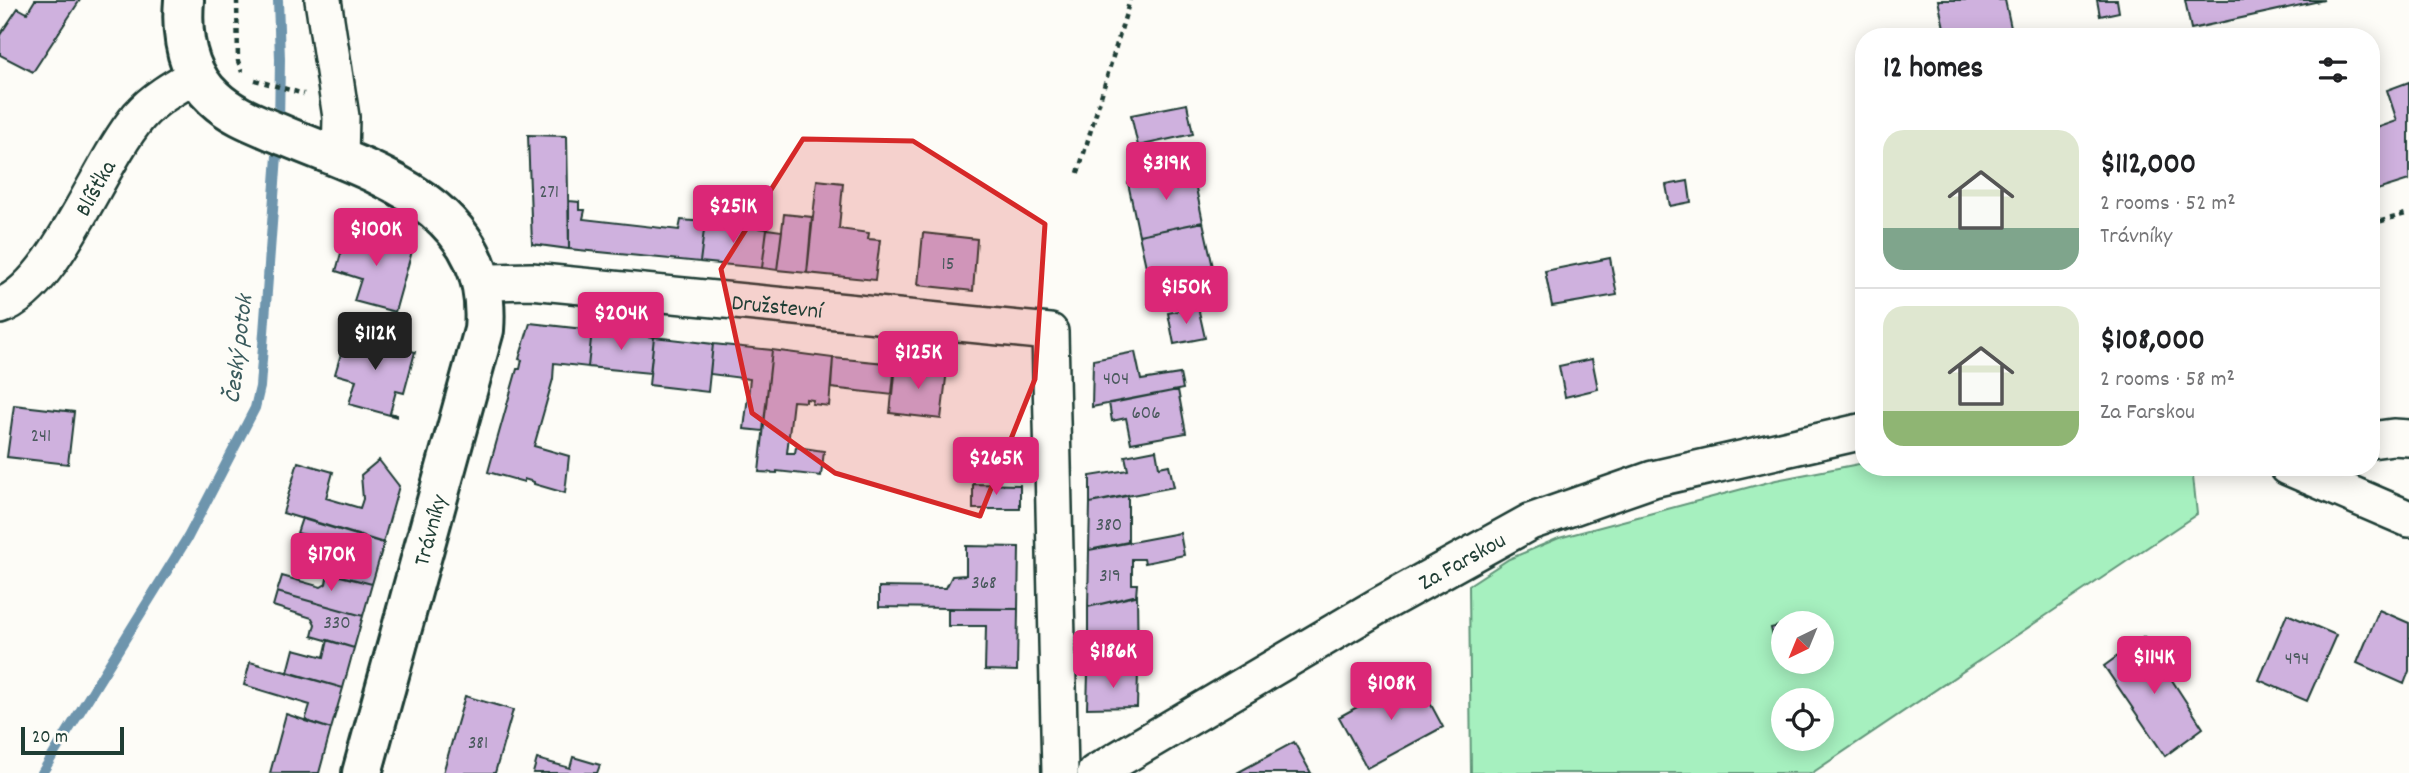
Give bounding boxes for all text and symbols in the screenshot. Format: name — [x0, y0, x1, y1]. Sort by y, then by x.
text: 12 homes — [1883, 49, 1983, 92]
icon: filters — [2314, 51, 2352, 89]
pin: $319K — [1117, 142, 1215, 202]
text: $112,000 — [2100, 145, 2196, 188]
text: $319K — [1142, 148, 1190, 181]
street label: Blíšťka — [68, 154, 127, 223]
icon: home — [1939, 158, 2023, 242]
house number: 271 — [539, 180, 559, 207]
pin: $251K — [684, 186, 782, 245]
text: 2 rooms · 52 m² — [2100, 188, 2236, 221]
text: $251K — [709, 191, 757, 224]
pin: $100K — [327, 208, 425, 268]
text: $100K — [350, 214, 402, 247]
text: Trávníky — [2100, 221, 2172, 254]
house number: 15 — [942, 252, 954, 279]
pin: $150K — [1137, 266, 1235, 326]
text: $150K — [1161, 272, 1211, 305]
street label: Družstevní — [730, 288, 826, 330]
water label: Český potok — [216, 291, 264, 405]
pin: $204K — [572, 292, 670, 352]
text: $204K — [594, 298, 648, 331]
pin: $112K — [326, 312, 424, 372]
text: $112K — [354, 318, 396, 351]
text: $108,000 — [2100, 321, 2205, 364]
pin: $125K — [869, 332, 967, 391]
icon: home — [1939, 334, 2023, 418]
text: $125K — [894, 337, 942, 370]
text: 2 rooms · 58 m² — [2100, 364, 2235, 397]
house number: 404 — [1103, 367, 1129, 394]
text: Za Farskou — [2100, 397, 2195, 430]
house number: 606 — [1132, 401, 1160, 428]
house number: 241 — [31, 424, 51, 451]
pin: $265K — [947, 438, 1045, 497]
text: $265K — [969, 443, 1023, 476]
street label: Trávníky — [407, 491, 458, 570]
house number: 380 — [1096, 513, 1122, 540]
street label: Za Farskou — [1414, 525, 1513, 600]
pin: $170K — [282, 534, 380, 593]
text: $170K — [307, 539, 355, 572]
house number: 319 — [1099, 564, 1121, 591]
house number: 368 — [971, 571, 997, 598]
house number: 330 — [323, 611, 351, 638]
north arrow — [1771, 611, 1834, 674]
map controls — [1771, 611, 1834, 751]
pin: $186K — [1064, 630, 1162, 690]
text: $186K — [1089, 636, 1137, 669]
pin: $114K — [2105, 636, 2203, 696]
text: $114K — [2133, 642, 2175, 675]
house number: 494 — [2285, 647, 2309, 674]
pin: $108K — [1342, 662, 1440, 722]
text: $108K — [1366, 668, 1416, 701]
button: locate — [1771, 688, 1834, 751]
scale bar — [21, 724, 124, 756]
text: 20 m — [32, 725, 68, 752]
house number: 381 — [468, 731, 488, 758]

